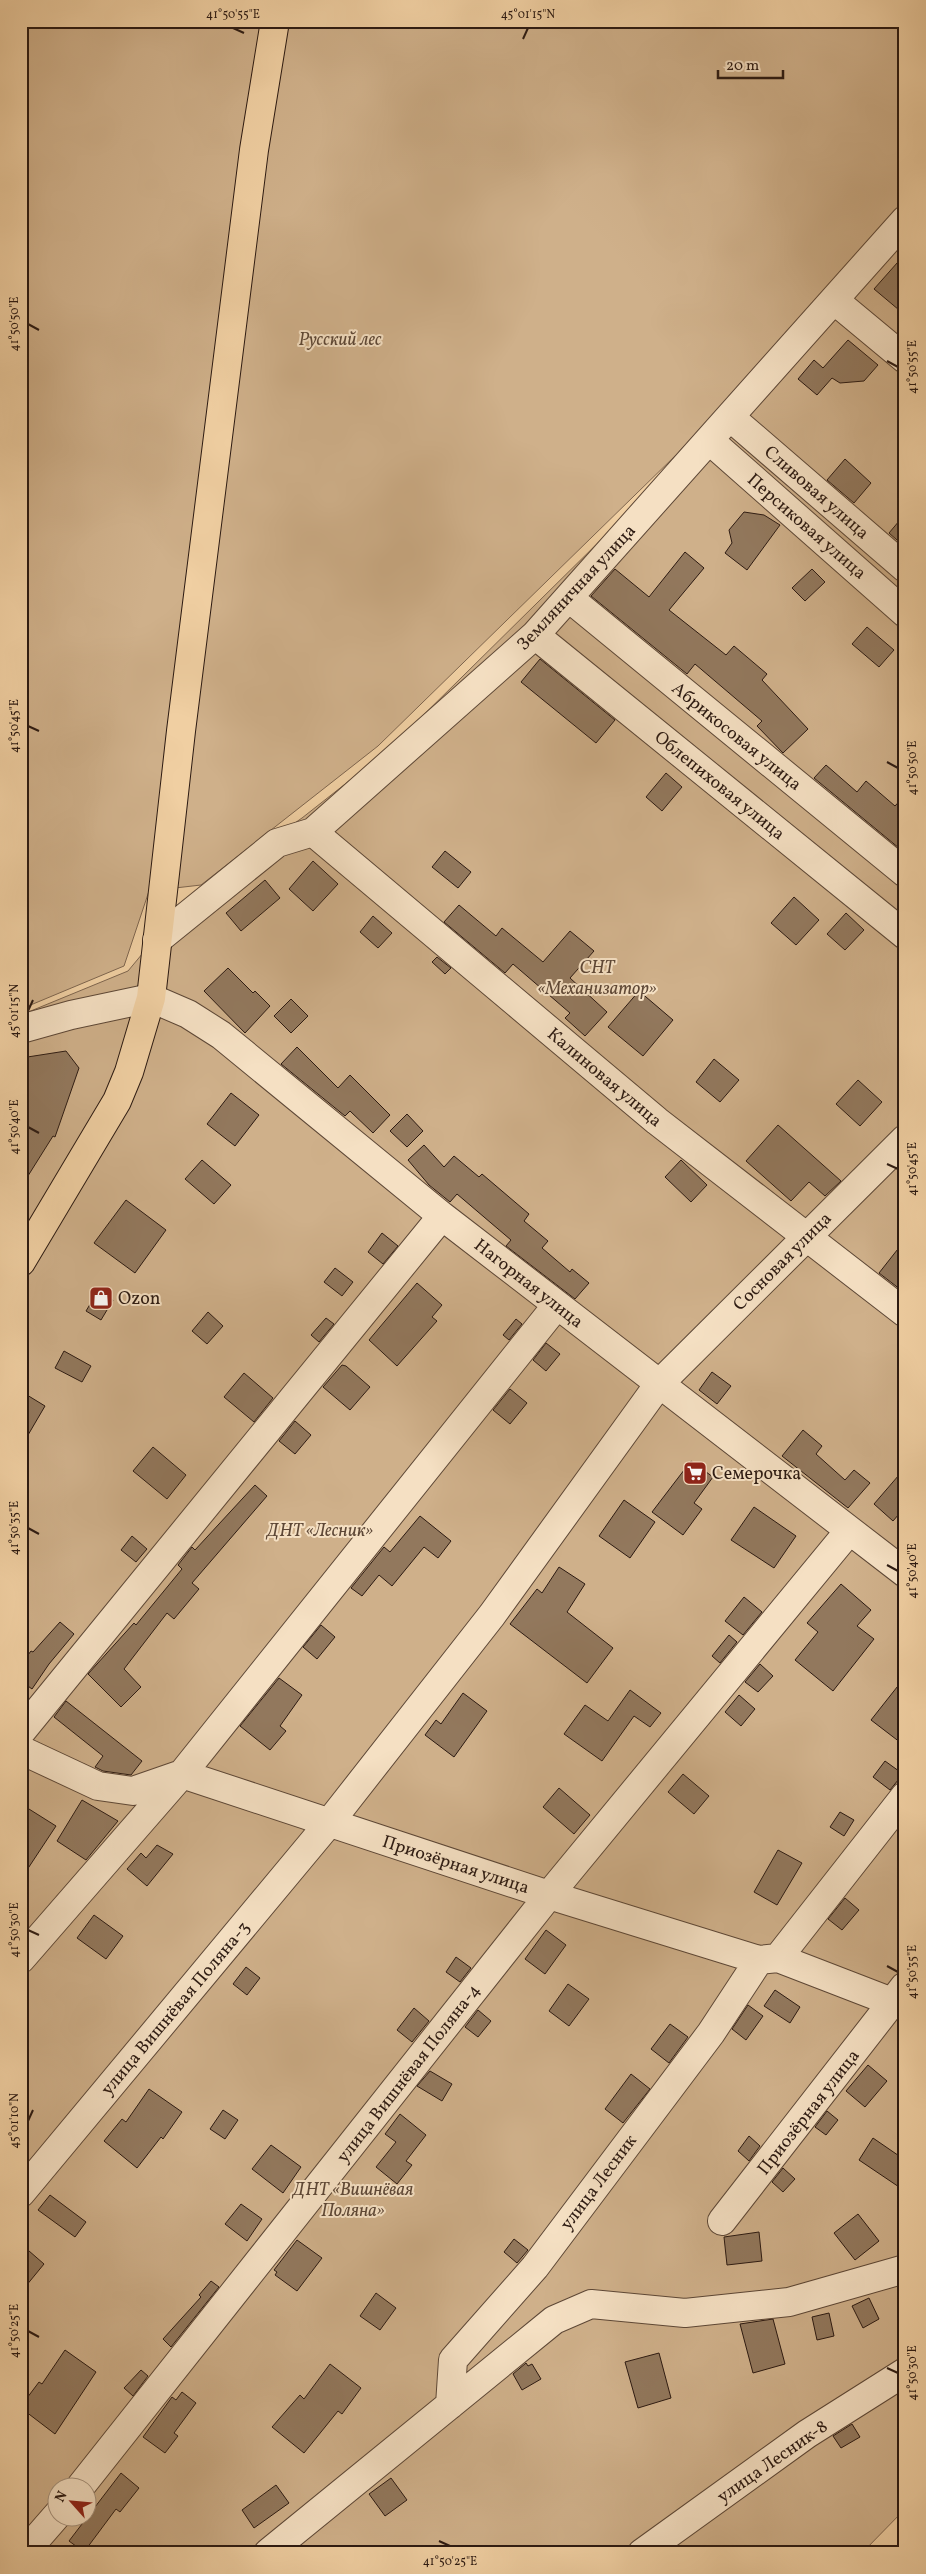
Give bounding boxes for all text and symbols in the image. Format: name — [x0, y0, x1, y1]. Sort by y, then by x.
text: 41°50'55"E — [206, 7, 260, 23]
text: 45°01'15"N — [501, 7, 555, 23]
scale bar — [718, 48, 784, 80]
text: 20 m — [726, 56, 759, 77]
text: 41°50'50"E — [7, 296, 23, 352]
park label: Русский лес — [298, 328, 382, 353]
text: 41°50'55"E — [905, 340, 921, 394]
street label: Сливовая улица — [758, 440, 874, 546]
street label: Персиковая улица — [741, 468, 871, 586]
street label: Земляничная улица — [512, 519, 642, 657]
street label: Абрикосовая улица — [666, 677, 806, 797]
text: 41°50'45"E — [7, 699, 23, 753]
street label: Облепиховая улица — [648, 726, 790, 847]
text: 41°50'50"E — [905, 740, 921, 796]
park label: СНТ «Механизатор» — [537, 956, 657, 1002]
text: 45°01'15"N — [7, 984, 23, 1038]
street label: Калиновая улица — [541, 1023, 667, 1134]
text: 41°50'40"E — [7, 1099, 23, 1155]
text: 41°50'45"E — [905, 1142, 921, 1196]
street label: Сосновая улица — [728, 1207, 838, 1317]
street label: Нагорная улица — [468, 1234, 588, 1335]
shop icon: Ozon — [88, 1285, 114, 1311]
place label: Ozon — [118, 1287, 161, 1312]
supermarket icon: Семерочка — [682, 1460, 708, 1486]
place label: Семерочка — [712, 1462, 801, 1487]
text: 41°50'35"E — [7, 1501, 23, 1555]
park label: ДНТ «Лесник» — [265, 1519, 373, 1544]
text: 41°50'40"E — [905, 1543, 921, 1599]
street label: Приозёрная улица — [379, 1830, 532, 1901]
text: 41°50'30"E — [7, 1902, 23, 1958]
street label: улица Вишнёвая Поляна-3 — [96, 1917, 257, 2101]
text: 41°50'35"E — [905, 1945, 921, 1999]
street label: улица Вишнёвая Поляна-4 — [331, 1979, 487, 2169]
street label: Приозёрная улица — [752, 2045, 866, 2181]
text: 45°01'10"N — [7, 2093, 23, 2149]
street label: улица Лесник — [555, 2130, 644, 2236]
park label: ДНТ «Вишнёвая Поляна» — [291, 2178, 413, 2224]
text: 41°50'25"E — [7, 2304, 23, 2358]
text: 41°50'30"E — [905, 2345, 921, 2401]
street label: улица Лесник-8 — [712, 2415, 833, 2510]
north arrow — [48, 2476, 98, 2526]
text: N — [51, 2488, 73, 2506]
text: 41°50'25"E — [423, 2554, 477, 2570]

